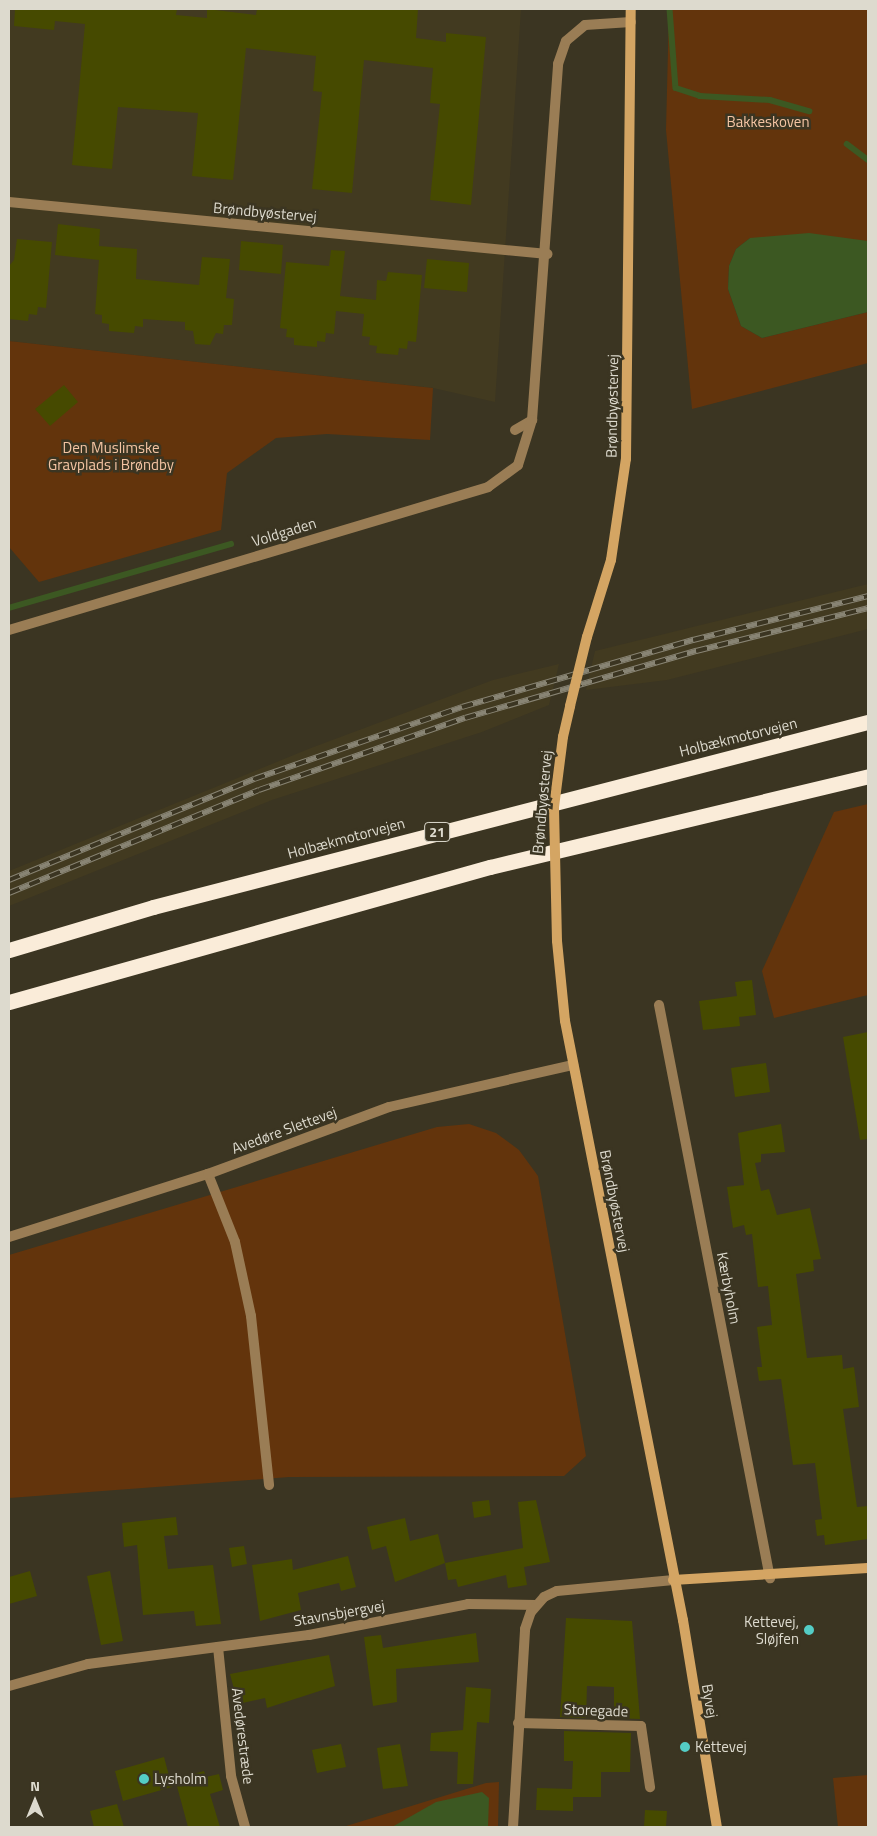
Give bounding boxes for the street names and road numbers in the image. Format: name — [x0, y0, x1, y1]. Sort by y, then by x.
street label: Brøndbyøstervej — [212, 199, 318, 225]
street label: Brøndbyøstervej — [602, 354, 622, 458]
street label: Voldgaden — [250, 514, 318, 550]
street label: Holbækmotorvejen — [677, 714, 799, 760]
street label: Brøndbyøstervej — [529, 749, 555, 855]
street label: Holbækmotorvejen — [285, 814, 407, 862]
road number: 21 — [423, 820, 451, 844]
street label: Avedøre Slettevej — [229, 1103, 339, 1157]
street label: Brøndbyøstervej — [596, 1148, 634, 1254]
street label: Kærbyholm — [713, 1251, 745, 1325]
street label: Stavnsbjergvej — [292, 1596, 386, 1630]
street label: Byvej — [698, 1683, 722, 1719]
street label: Avedørestræde — [228, 1687, 258, 1785]
street label: Storegade — [563, 1700, 629, 1720]

